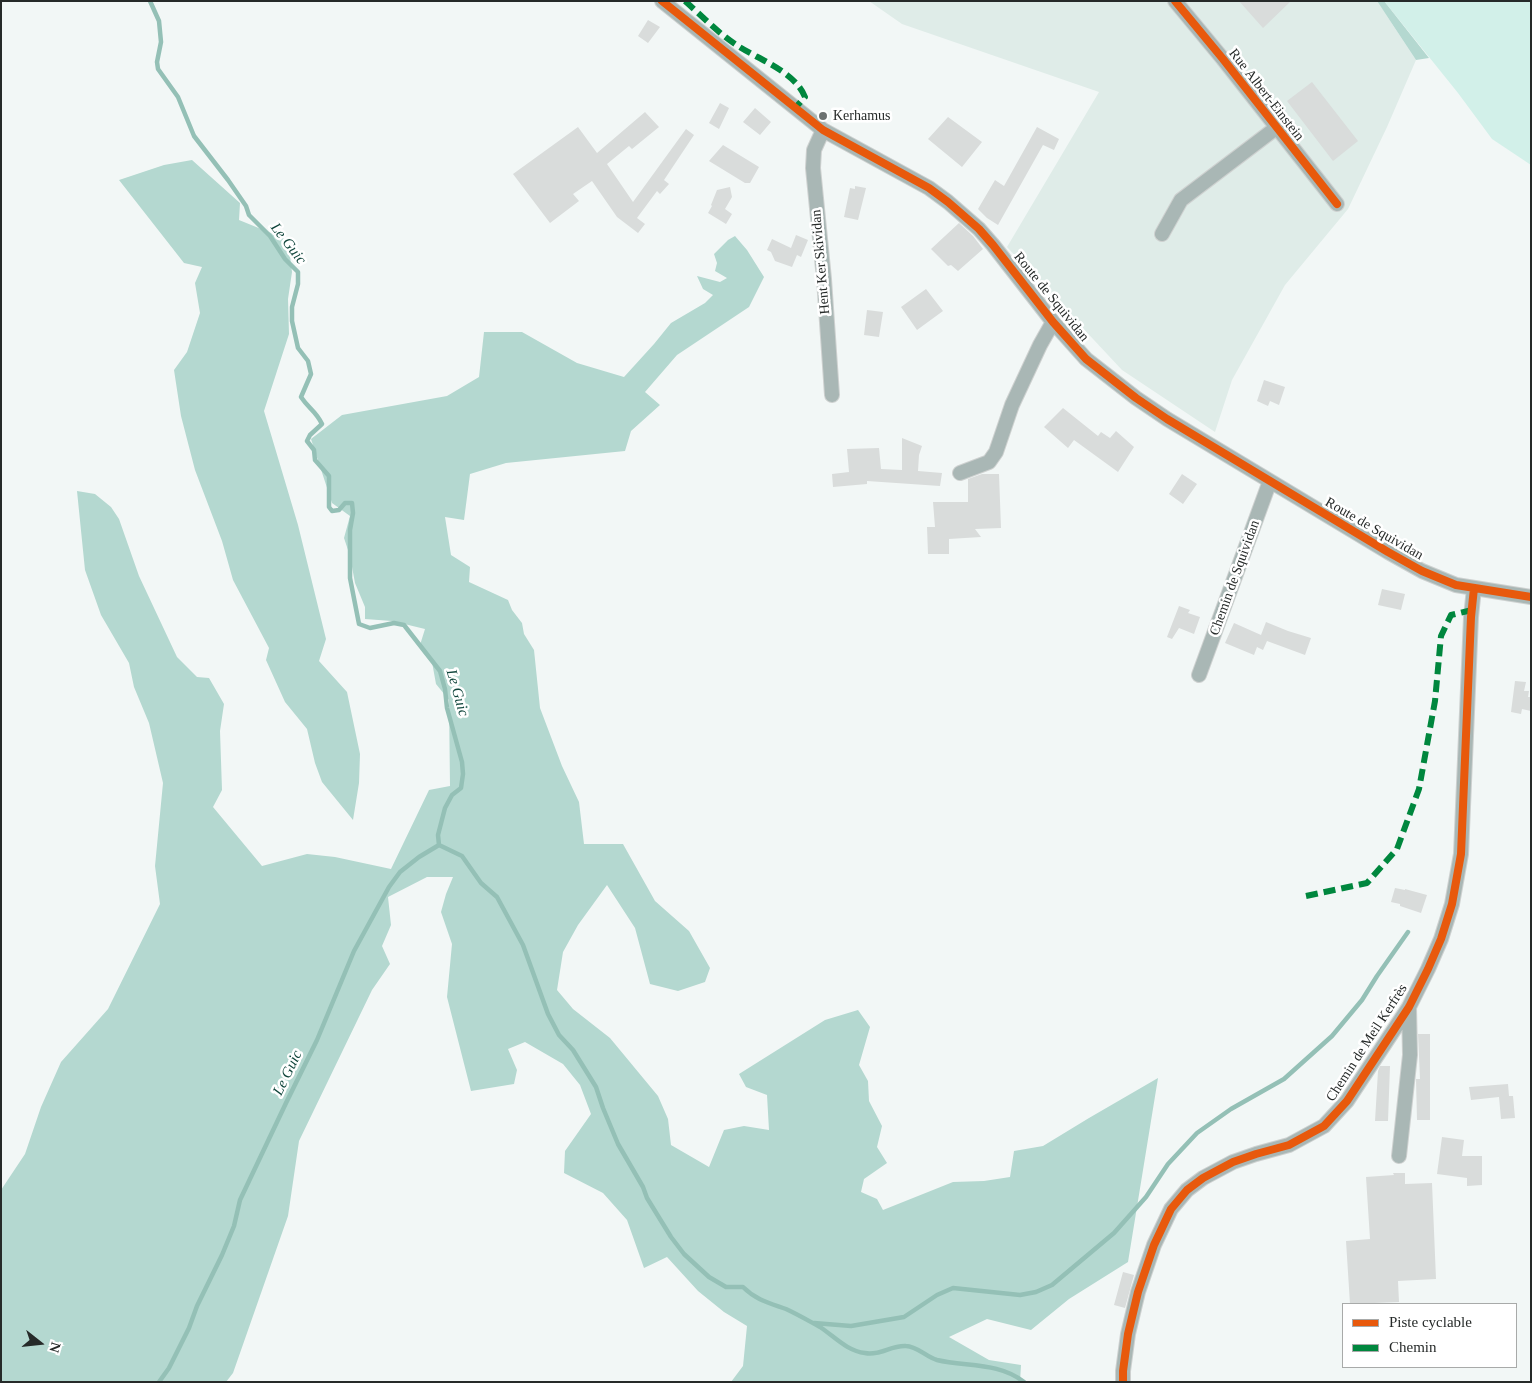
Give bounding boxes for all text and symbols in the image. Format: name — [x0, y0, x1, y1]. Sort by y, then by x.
street label: Rue Albert-Einstein — [1225, 46, 1307, 144]
place label: Kerhamus — [833, 108, 891, 124]
marker: Kerhamus — [817, 110, 829, 122]
street label: Hent Ker Skividan — [808, 209, 834, 315]
water label: Le Guic — [266, 220, 310, 268]
street label: Route de Squividan — [1010, 249, 1092, 345]
street label: Route de Squividan — [1322, 494, 1426, 564]
street label: Chemin de Squividan — [1206, 518, 1264, 638]
water label: Le Guic — [442, 667, 472, 719]
street label: Chemin de Meil Kerfrès — [1323, 981, 1411, 1105]
water label: Le Guic — [269, 1048, 307, 1098]
legend — [1342, 1303, 1517, 1368]
text: Piste cyclable — [1389, 1314, 1472, 1330]
north arrow — [15, 1318, 65, 1368]
text: Chemin — [1389, 1339, 1437, 1355]
text: N — [46, 1340, 64, 1354]

